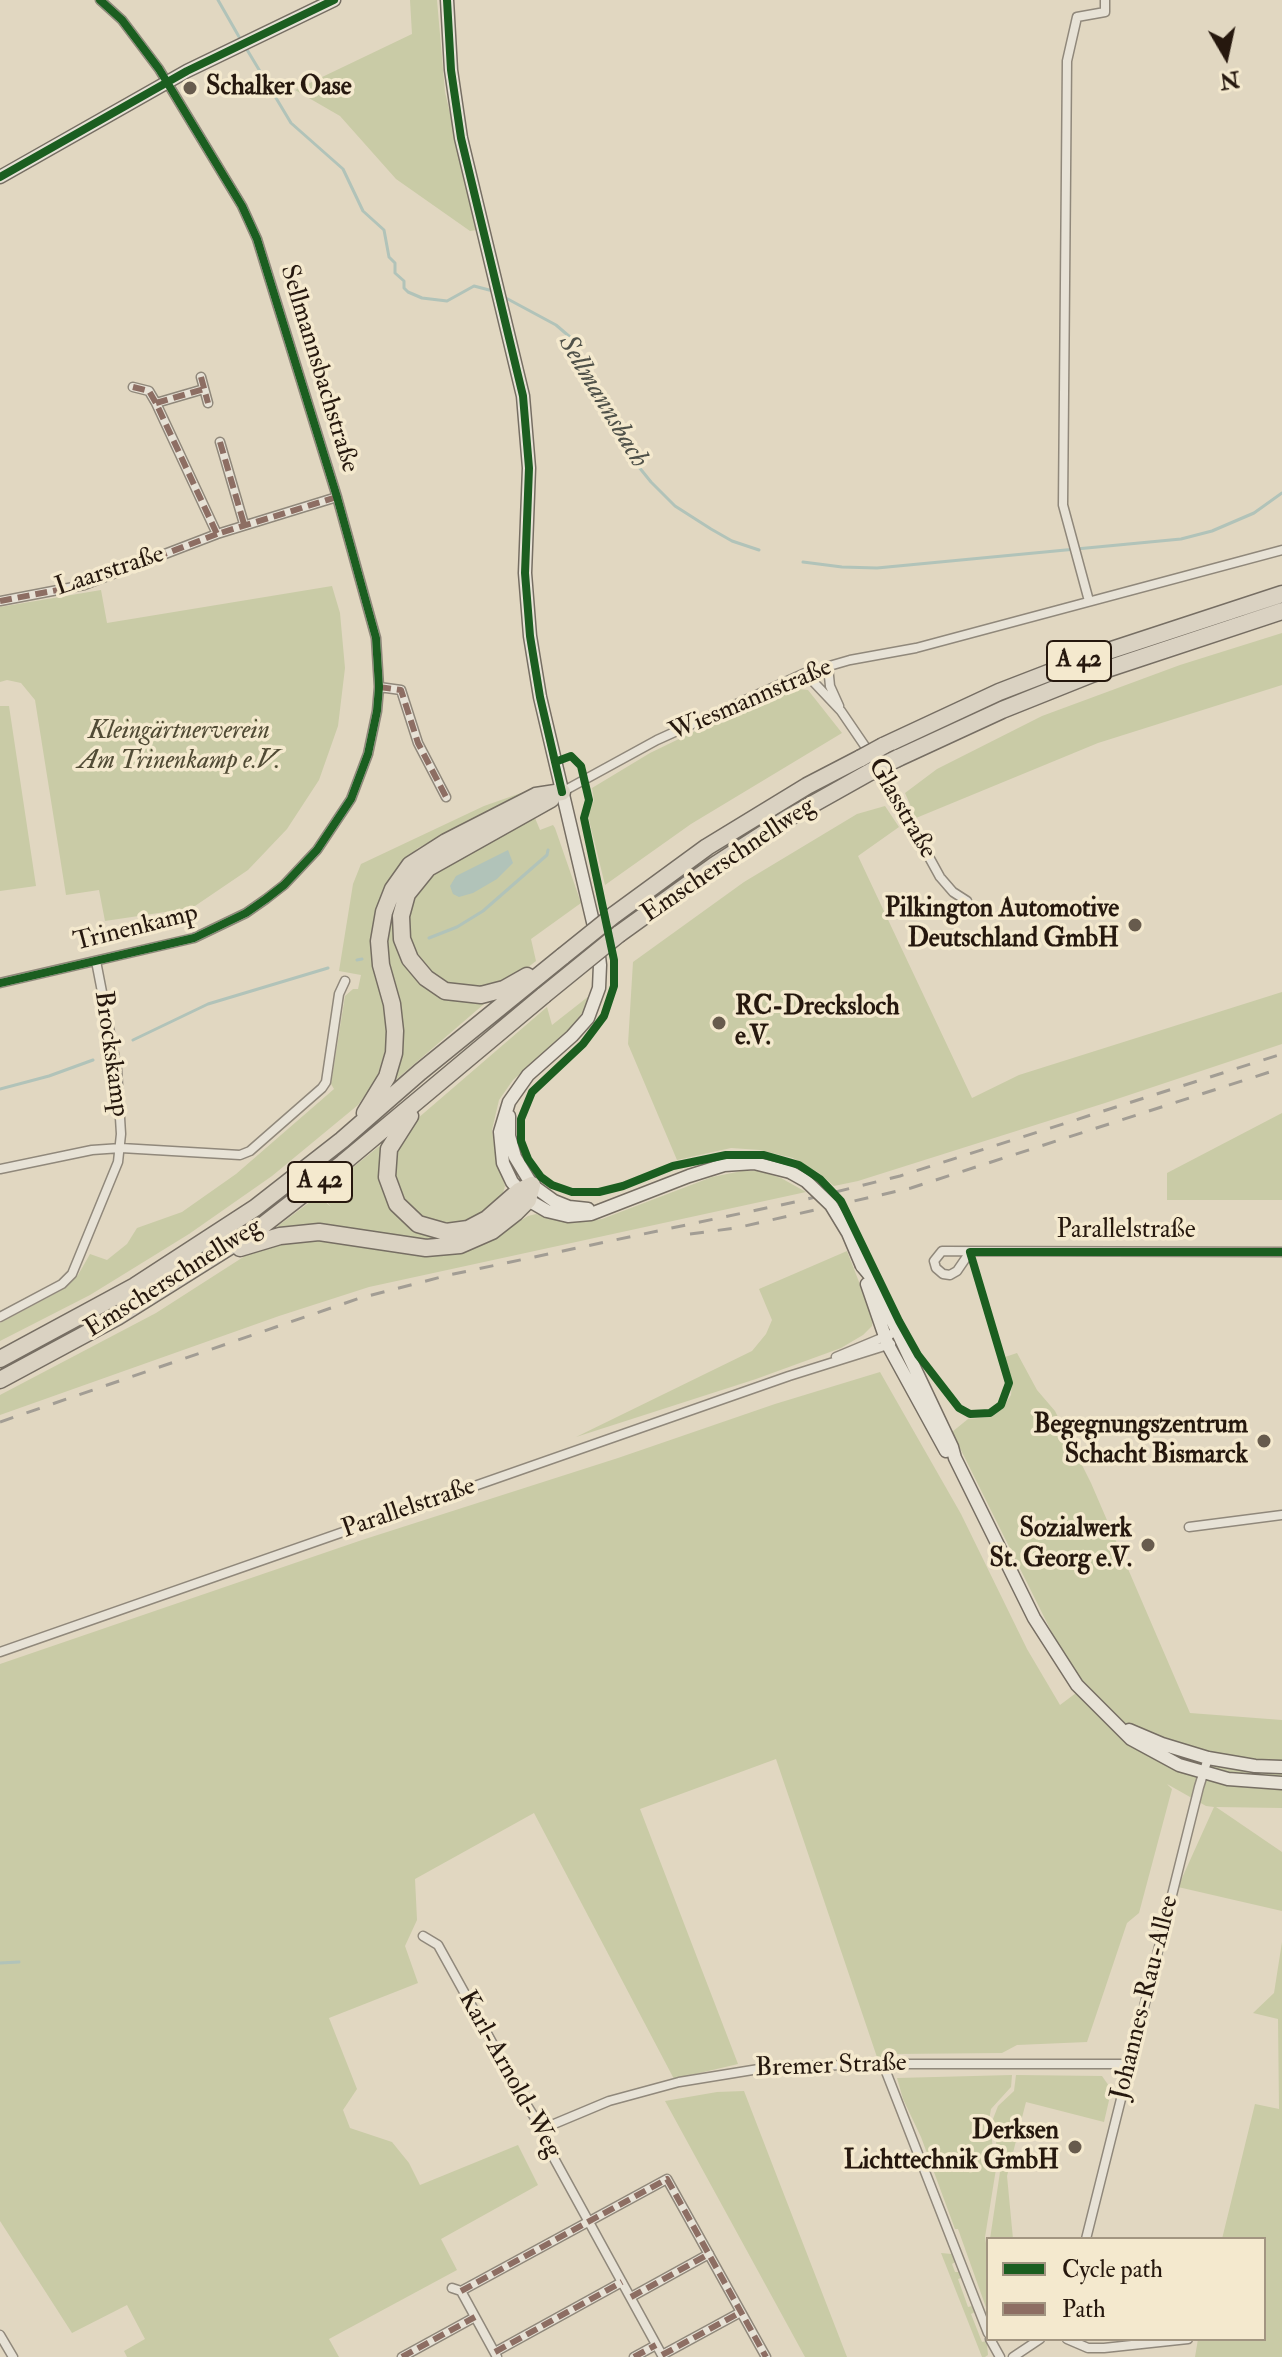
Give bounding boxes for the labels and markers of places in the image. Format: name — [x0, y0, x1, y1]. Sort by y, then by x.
place label: Schalker Oase — [206, 72, 352, 104]
marker: Schalker Oase — [181, 79, 199, 97]
place label: Pilkington Automotive Deutschland GmbH — [885, 894, 1119, 956]
marker: Pilkington Automotive Deutschland GmbH — [1126, 916, 1144, 934]
place label: RC-Drecksloch e.V. — [735, 992, 900, 1054]
marker: RC-Drecksloch e.V. — [710, 1014, 728, 1032]
place label: Begegnungszentrum Schacht Bismarck — [1033, 1410, 1248, 1472]
marker: Begegnungszentrum Schacht Bismarck — [1255, 1432, 1273, 1450]
place label: Sozialwerk St. Georg e.V. — [990, 1514, 1132, 1576]
marker: Sozialwerk St. Georg e.V. — [1139, 1536, 1157, 1554]
place label: Derksen Lichttechnik GmbH — [844, 2116, 1059, 2178]
marker: Derksen Lichttechnik GmbH — [1066, 2138, 1084, 2156]

